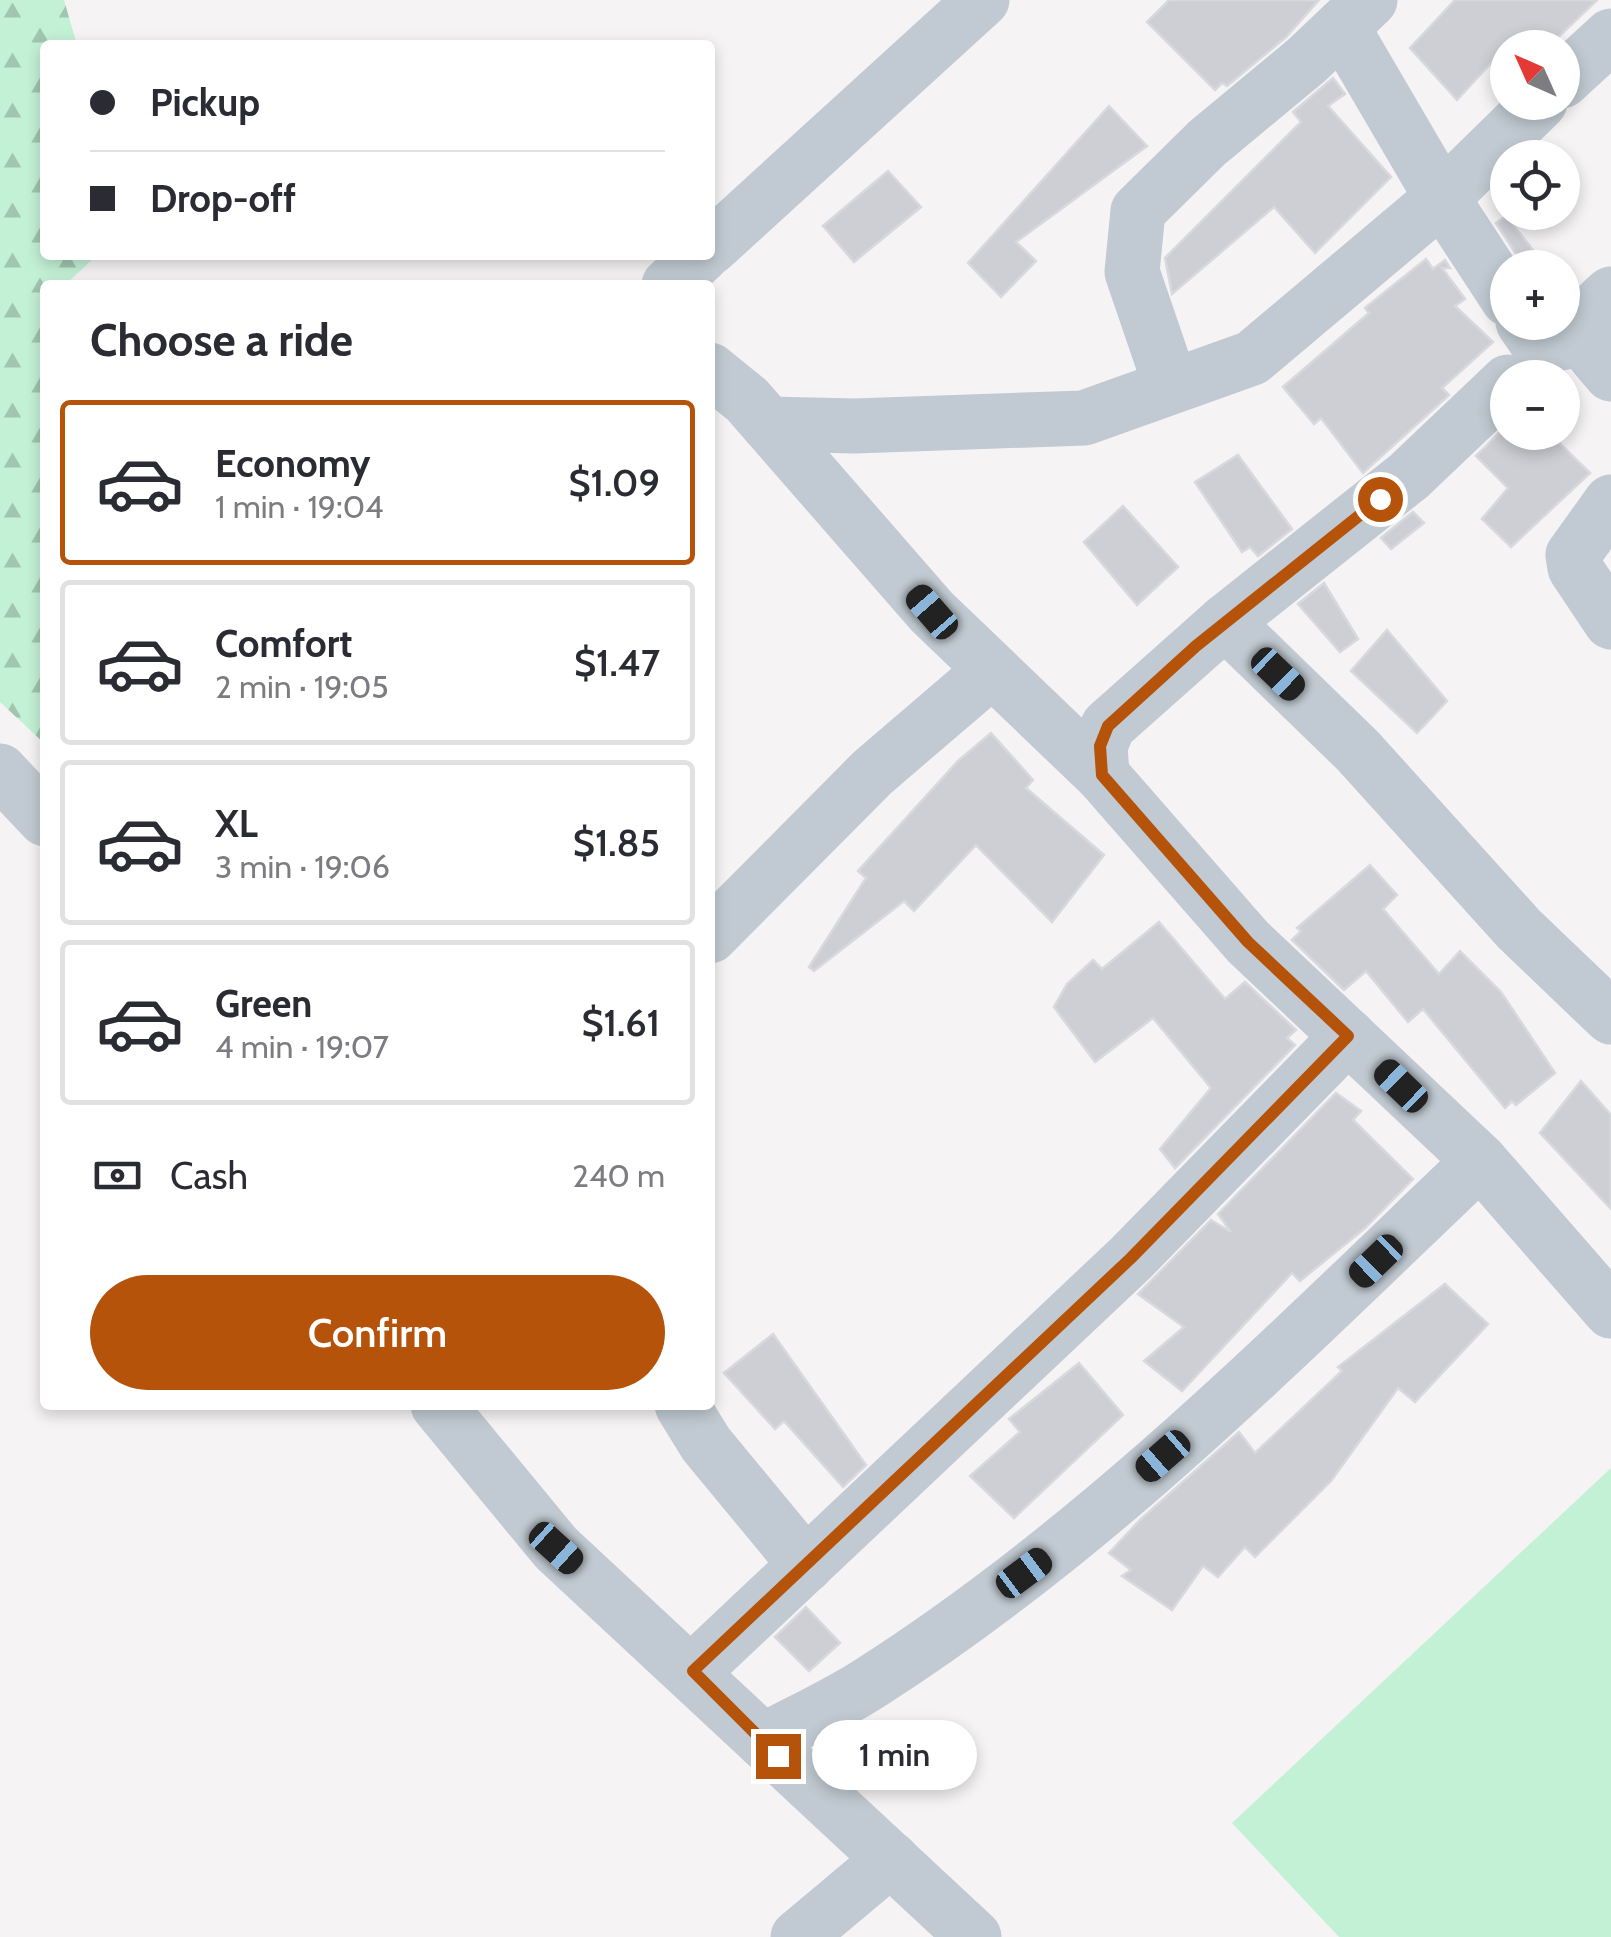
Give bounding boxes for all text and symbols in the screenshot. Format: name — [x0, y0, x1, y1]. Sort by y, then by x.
north arrow — [1490, 30, 1580, 120]
map controls — [1490, 30, 1580, 450]
text: Pickup — [150, 79, 260, 126]
button: locate — [1490, 140, 1580, 230]
text: Drop-off — [150, 175, 296, 222]
button: + — [1490, 250, 1580, 340]
text: Choose a ride — [90, 313, 353, 367]
button: − — [1490, 360, 1580, 450]
icon: car — [95, 438, 185, 528]
text: Economy — [215, 440, 370, 487]
text: $1.09 — [569, 459, 660, 506]
route start — [1358, 477, 1403, 522]
text: 1 min · 19:04 — [215, 487, 383, 526]
car — [901, 580, 963, 644]
icon: car — [95, 618, 185, 708]
text: Comfort — [215, 620, 352, 667]
text: $1.47 — [574, 639, 660, 686]
car — [1246, 642, 1310, 706]
text: 2 min · 19:05 — [215, 667, 389, 706]
icon: car — [95, 798, 185, 888]
text: XL — [215, 800, 258, 847]
text: $1.85 — [573, 819, 660, 866]
text: 3 min · 19:06 — [215, 847, 390, 886]
icon: car — [95, 978, 185, 1068]
text: Green — [215, 980, 312, 1027]
text: $1.61 — [581, 999, 660, 1046]
text: 4 min · 19:07 — [215, 1027, 389, 1066]
car — [1369, 1054, 1433, 1118]
icon: cash — [90, 1148, 145, 1203]
text: Cash — [170, 1152, 248, 1199]
text: 240 m — [572, 1156, 665, 1195]
car — [1344, 1229, 1408, 1293]
button: Confirm — [90, 1275, 665, 1390]
car — [1131, 1425, 1195, 1487]
car — [524, 1517, 588, 1579]
car — [991, 1543, 1057, 1603]
callout: 1 min — [813, 1721, 978, 1791]
route end — [756, 1734, 801, 1779]
text: 1 min — [859, 1735, 930, 1774]

